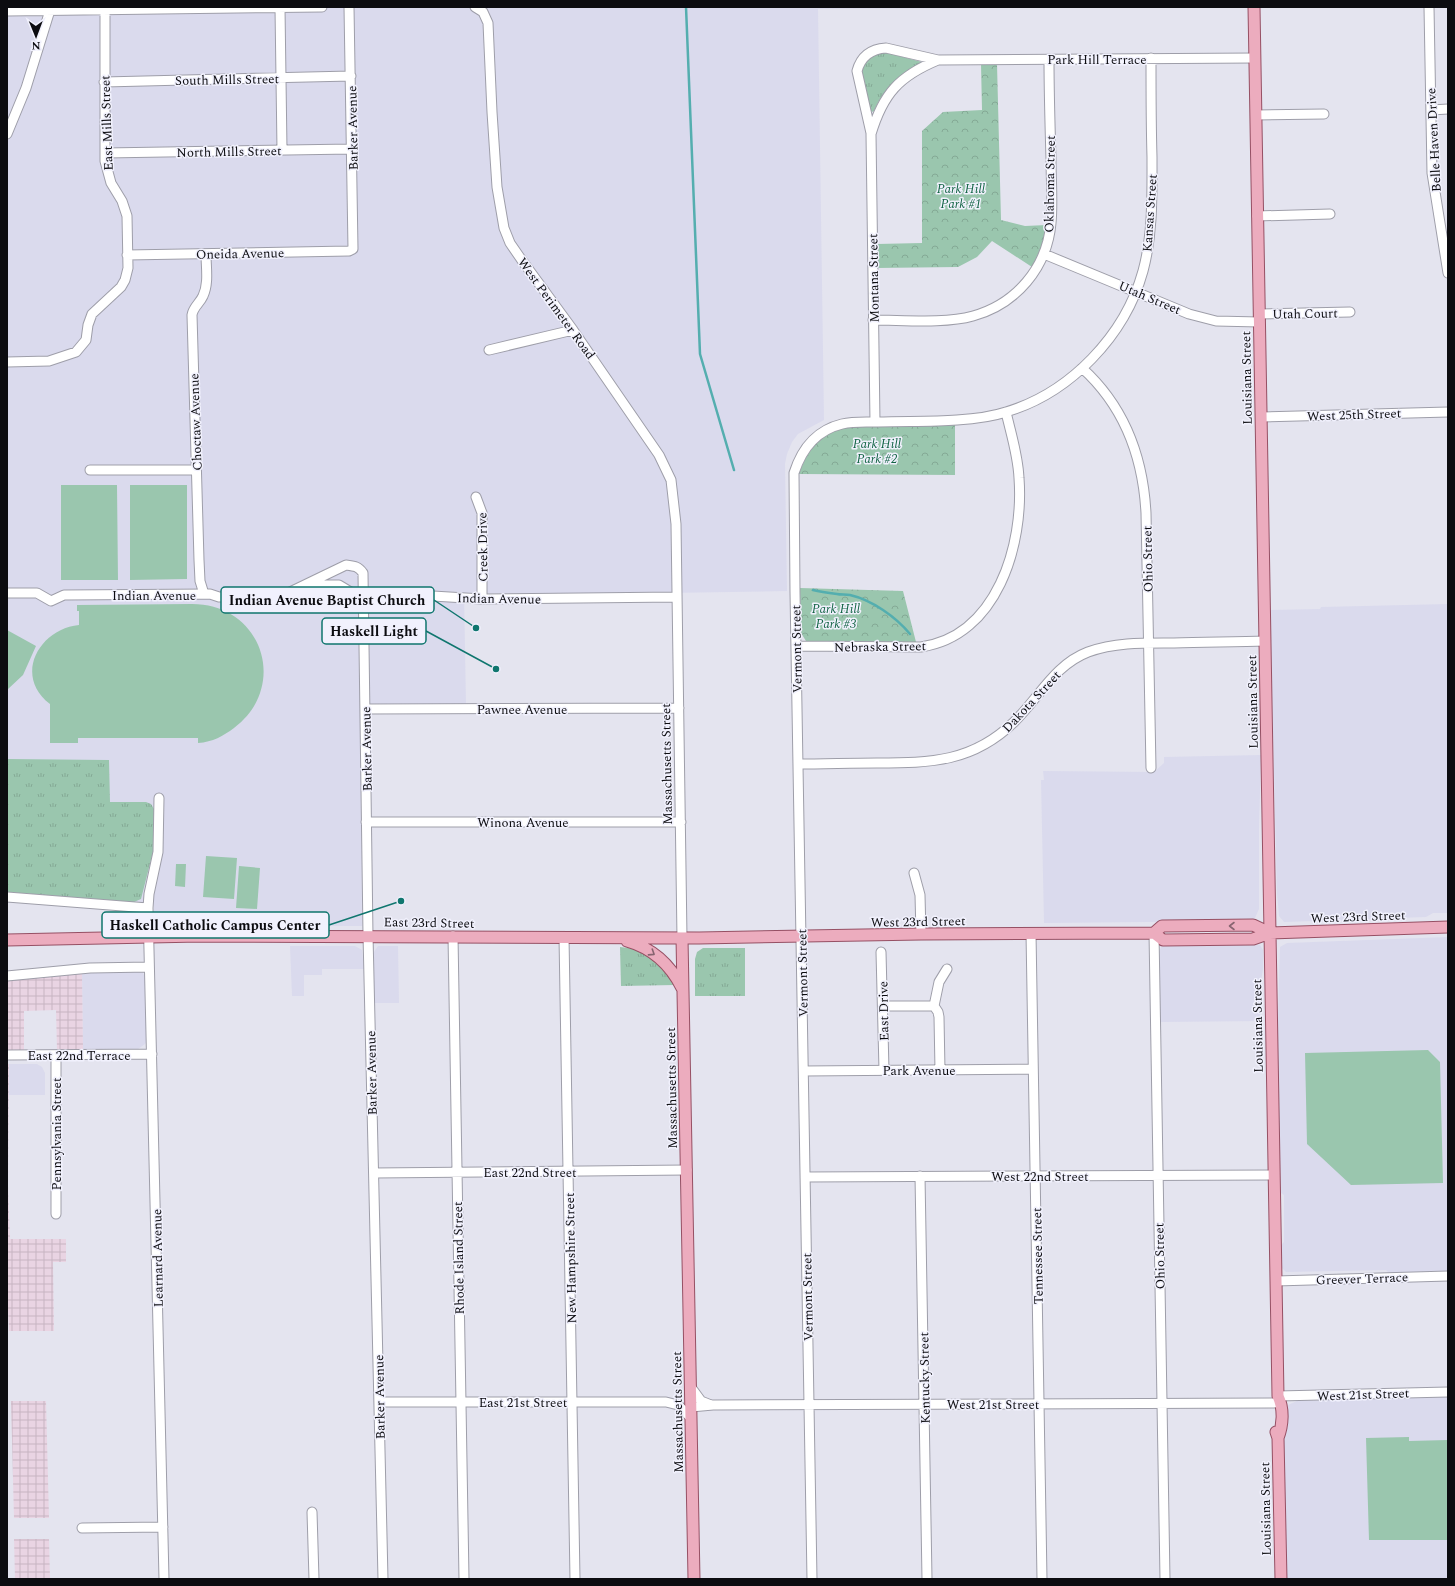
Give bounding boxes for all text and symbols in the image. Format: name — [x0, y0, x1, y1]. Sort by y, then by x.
north arrow — [16, 16, 56, 56]
text: N — [32, 37, 41, 54]
street label: Park Hill Terrace — [1047, 50, 1147, 70]
street label: South Mills Street — [175, 69, 280, 91]
street label: East Mills Street — [95, 75, 119, 171]
street label: Barker Avenue — [342, 85, 364, 170]
street label: Belle Haven Drive — [1421, 87, 1447, 193]
street label: Oklahoma Street — [1039, 135, 1061, 233]
street label: North Mills Street — [176, 141, 282, 163]
street label: Kansas Street — [1137, 173, 1163, 253]
park label: Park Hill Park #1 — [937, 179, 986, 214]
street label: Montana Street — [863, 233, 885, 323]
street label: Oneida Avenue — [196, 243, 284, 265]
street label: West Perimeter Road — [512, 253, 600, 364]
street label: Utah Street — [1115, 276, 1184, 320]
street label: Utah Court — [1272, 303, 1338, 325]
street label: Louisiana Street — [1236, 330, 1258, 425]
street label: Choctaw Avenue — [184, 373, 208, 471]
street label: West 25th Street — [1306, 403, 1402, 427]
park label: Park Hill Park #2 — [853, 434, 902, 469]
street label: Creek Drive — [472, 512, 494, 582]
street label: Ohio Street — [1137, 525, 1159, 592]
street label: Indian Avenue — [112, 586, 196, 606]
callout: Indian Avenue Baptist Church — [221, 587, 434, 613]
street label: Indian Avenue — [457, 588, 541, 610]
text: Indian Avenue Baptist Church — [229, 590, 426, 611]
park label: Park Hill Park #3 — [812, 599, 861, 634]
street label: Vermont Street — [786, 604, 808, 693]
callout: Haskell Light — [322, 618, 426, 644]
text: Haskell Light — [330, 621, 419, 642]
street label: Nebraska Street — [834, 636, 927, 658]
street label: Louisiana Street — [1242, 654, 1264, 749]
street label: Dakota Street — [998, 666, 1066, 737]
street label: Pawnee Avenue — [477, 700, 567, 720]
street label: Massachusetts Street — [656, 703, 678, 825]
street label: Barker Avenue — [356, 706, 378, 791]
street label: Winona Avenue — [477, 813, 569, 833]
street label: West 23rd Street — [1310, 905, 1406, 929]
street label: West 23rd Street — [870, 911, 966, 933]
callout: Haskell Catholic Campus Center — [102, 912, 329, 938]
street label: East 23rd Street — [383, 912, 475, 934]
text: Haskell Catholic Campus Center — [110, 915, 320, 936]
one-way arrow — [1229, 922, 1235, 930]
street label: Vermont Street — [792, 928, 814, 1017]
one-way arrow — [648, 948, 655, 956]
street label: Louisiana Street — [1247, 978, 1269, 1073]
street label: East Drive — [873, 981, 895, 1041]
street label: Massachusetts Street — [661, 1027, 683, 1149]
street label: Barker Avenue — [361, 1030, 383, 1115]
street label: East 22nd Terrace — [28, 1046, 131, 1066]
street label: Park Avenue — [883, 1061, 955, 1081]
street label: Pennsylvania Street — [47, 1077, 67, 1191]
street label: East 22nd Street — [483, 1163, 577, 1183]
street label: West 22nd Street — [991, 1167, 1089, 1187]
street label: New Hampshire Street — [560, 1192, 582, 1324]
street label: Rhode Island Street — [448, 1201, 470, 1315]
street label: Tennessee Street — [1027, 1207, 1049, 1305]
street label: Learnard Avenue — [147, 1209, 169, 1307]
street label: Ohio Street — [1149, 1222, 1171, 1289]
street label: Vermont Street — [797, 1252, 819, 1341]
street label: Greever Terrace — [1316, 1267, 1409, 1291]
street label: Kentucky Street — [914, 1331, 936, 1424]
street label: Massachusetts Street — [667, 1351, 689, 1473]
street label: Barker Avenue — [369, 1354, 391, 1439]
street label: West 21st Street — [1316, 1383, 1410, 1407]
street label: East 21st Street — [479, 1393, 568, 1413]
street label: West 21st Street — [947, 1395, 1040, 1415]
street label: Louisiana Street — [1255, 1461, 1277, 1556]

